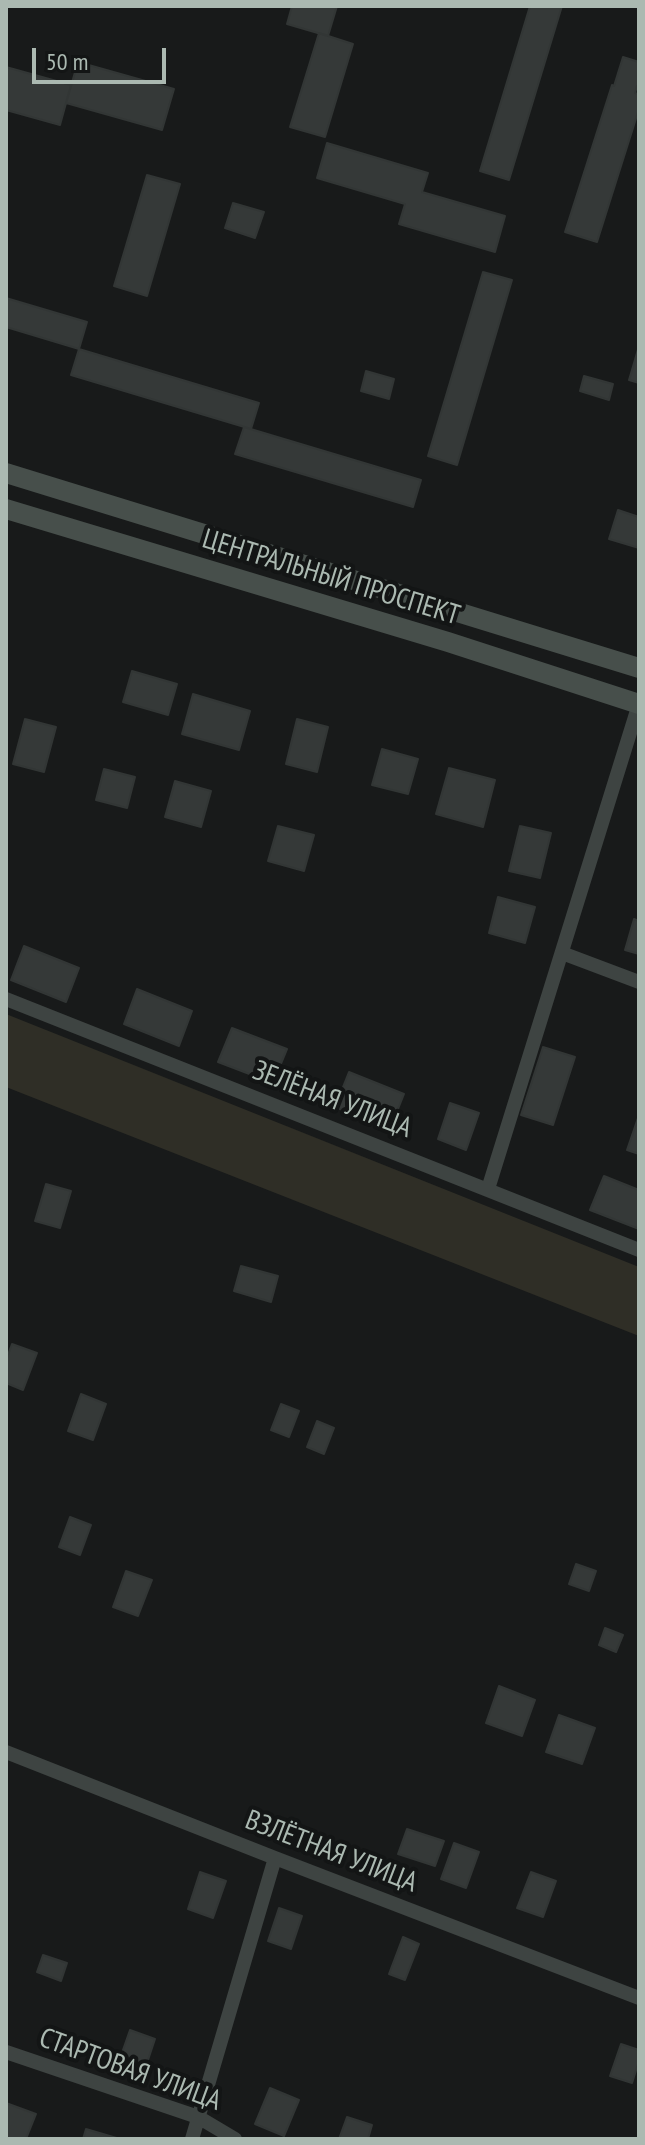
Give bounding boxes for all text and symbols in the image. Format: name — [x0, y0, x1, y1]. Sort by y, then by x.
scale bar — [36, 32, 170, 82]
text: 50 m — [46, 46, 88, 77]
street label: ЦЕНТРАЛЬНЫЙ ПРОСПЕКТ — [198, 523, 464, 633]
street label: ЗЕЛЁНАЯ УЛИЦА — [248, 1054, 416, 1146]
street label: ВЗЛЁТНАЯ УЛИЦА — [240, 1804, 422, 1900]
street label: СТАРТОВАЯ УЛИЦА — [34, 2022, 226, 2118]

